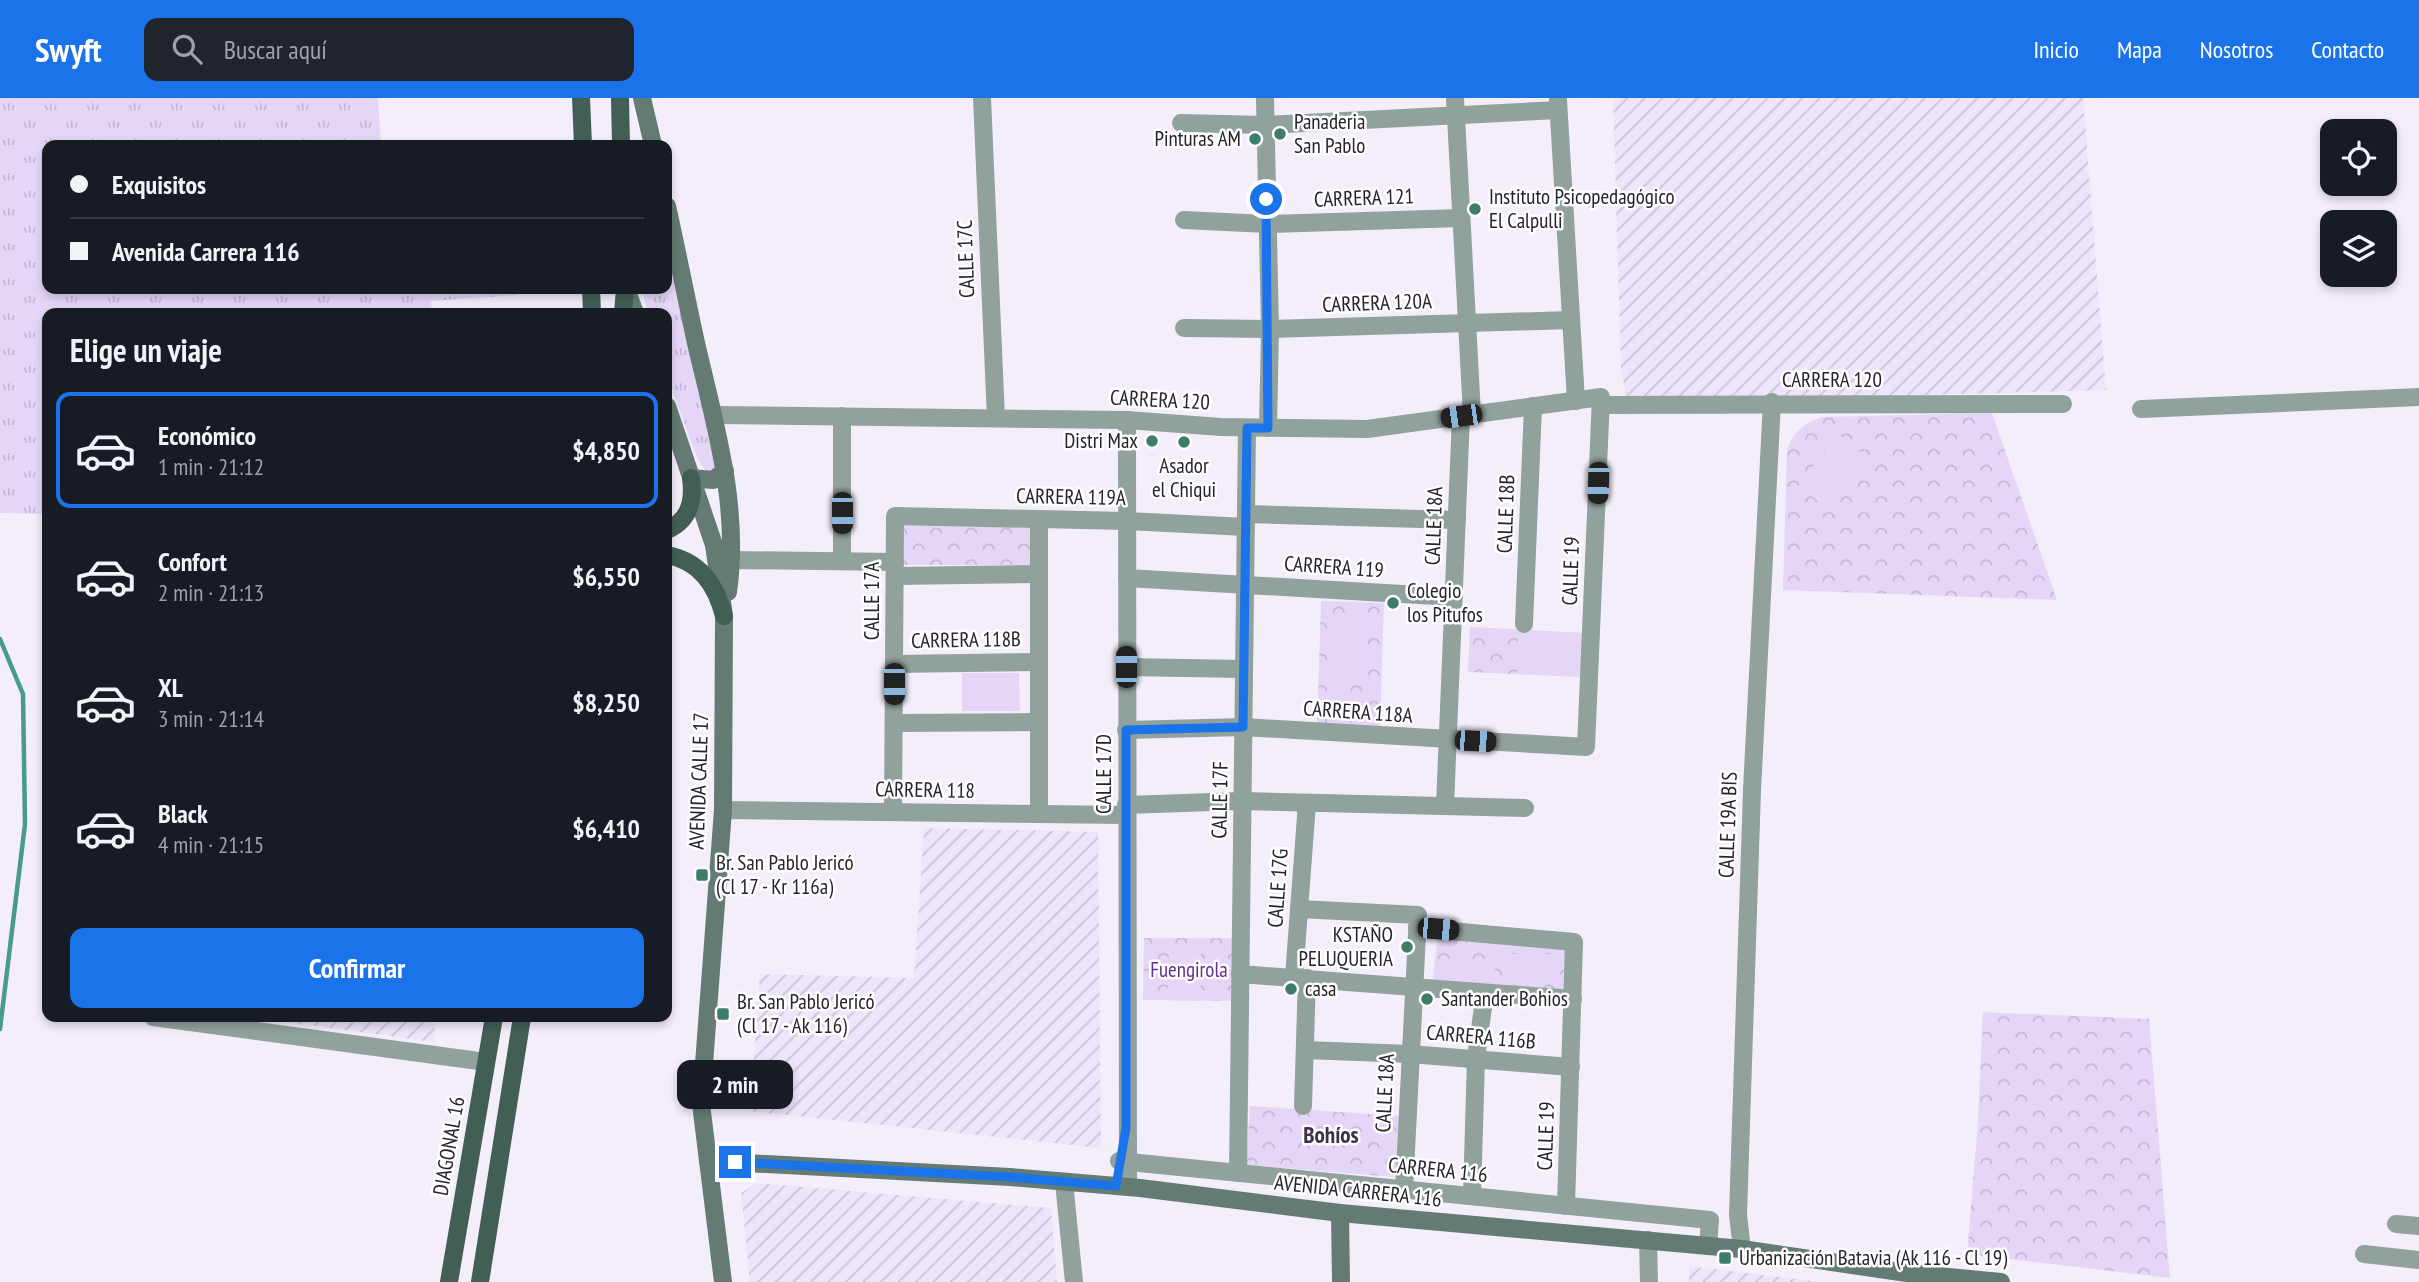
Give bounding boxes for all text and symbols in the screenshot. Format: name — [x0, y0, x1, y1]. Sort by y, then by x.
search box — [144, 18, 634, 81]
text: Swyft — [35, 28, 102, 71]
icon: search — [168, 30, 206, 68]
text: Buscar aquí — [224, 33, 327, 66]
text: Inicio — [2033, 34, 2079, 65]
text: Mapa — [2117, 34, 2162, 65]
text: Nosotros — [2200, 34, 2273, 65]
text: Contacto — [2311, 34, 2384, 65]
place label: Panaderia San Pablo — [1294, 108, 1365, 159]
map controls — [2320, 119, 2397, 287]
button: locate — [2320, 119, 2397, 196]
place label: Pinturas AM — [1154, 125, 1241, 152]
marker: Panaderia San Pablo — [1272, 126, 1288, 142]
marker: Pinturas AM — [1247, 131, 1263, 147]
text: Exquisitos — [112, 168, 206, 201]
street label: CARRERA 121 — [1314, 182, 1414, 213]
route start — [1250, 183, 1282, 215]
place label: Instituto Psicopedagógico El Calpulli — [1489, 183, 1675, 234]
marker: Instituto Psicopedagógico El Calpulli — [1467, 201, 1483, 217]
button: layers — [2320, 210, 2397, 287]
street label: CALLE 17C — [951, 219, 980, 299]
text: Avenida Carrera 116 — [112, 235, 300, 268]
street label: CARRERA 120A — [1322, 287, 1432, 318]
text: Elige un viaje — [70, 329, 222, 371]
street label: CARRERA 120 — [1782, 366, 1882, 393]
street label: CARRERA 120 — [1109, 383, 1211, 416]
car — [1439, 403, 1484, 429]
icon: car — [74, 419, 137, 482]
text: Económico — [158, 419, 256, 452]
place label: Distri Max — [1064, 427, 1138, 454]
marker: Distri Max — [1144, 433, 1160, 449]
text: $4,850 — [572, 434, 640, 467]
marker: Asador el Chiqui — [1176, 434, 1192, 450]
text: 1 min · 21:12 — [158, 452, 264, 481]
place label: Asador el Chiqui — [1152, 452, 1216, 503]
car — [1587, 462, 1610, 504]
street label: CALLE 18B — [1491, 474, 1520, 554]
street label: CARRERA 119A — [1016, 482, 1126, 511]
street label: CALLE 18A — [1419, 486, 1448, 566]
car — [832, 492, 853, 534]
street label: CALLE 19 — [1556, 536, 1585, 606]
icon: car — [74, 545, 137, 608]
text: Confort — [158, 545, 227, 578]
street label: CARRERA 119 — [1283, 550, 1385, 583]
text: $6,550 — [572, 560, 640, 593]
street label: CALLE 17A — [858, 562, 885, 640]
place label: Colegio los Pitufos — [1407, 577, 1483, 628]
text: 2 min · 21:13 — [158, 578, 264, 607]
marker: Colegio los Pitufos — [1385, 595, 1401, 611]
street label: CARRERA 118B — [911, 625, 1021, 654]
car — [1116, 646, 1137, 688]
car — [884, 663, 905, 705]
icon: car — [74, 671, 137, 734]
text: XL — [158, 671, 183, 704]
text: $8,250 — [572, 686, 640, 719]
street label: CARRERA 118A — [1302, 694, 1414, 729]
text: 3 min · 21:14 — [158, 704, 264, 733]
street label: AVENIDA CALLE 17 — [683, 712, 714, 850]
car — [1454, 729, 1497, 753]
street label: CALLE 17D — [1090, 734, 1117, 814]
street label: CALLE 17F — [1205, 761, 1234, 839]
street label: CALLE 19A BIS — [1712, 771, 1743, 879]
street label: CARRERA 118 — [875, 775, 975, 804]
icon: car — [74, 797, 137, 860]
text: Black — [158, 797, 208, 830]
text: $6,410 — [572, 812, 640, 845]
text: 4 min · 21:15 — [158, 830, 264, 859]
street label: CALLE 17G — [1261, 848, 1294, 928]
place label: Br. San Pablo Jericó (Cl 17 - Kr 116a) — [716, 849, 854, 900]
marker: Br. San Pablo Jericó (Cl 17 - Kr 116a) — [694, 867, 710, 883]
car — [1417, 917, 1460, 941]
place label: KSTAÑO PELUQUERIA — [1298, 921, 1393, 972]
button: Confirmar — [70, 928, 644, 1008]
marker: KSTAÑO PELUQUERIA — [1399, 939, 1415, 955]
park label: Fuengirola — [1150, 956, 1228, 983]
place label: casa — [1305, 975, 1336, 1002]
marker: casa — [1283, 981, 1299, 997]
place label: Santander Bohios — [1441, 985, 1568, 1012]
place label: Br. San Pablo Jericó (Cl 17 - Ak 116) — [737, 988, 875, 1039]
marker: Santander Bohios — [1419, 991, 1435, 1007]
marker: Br. San Pablo Jericó (Cl 17 - Ak 116) — [715, 1006, 731, 1022]
street label: CARRERA 116B — [1425, 1018, 1537, 1055]
street label: CALLE 18A — [1369, 1053, 1400, 1133]
callout: 2 min — [677, 1060, 793, 1110]
text: 2 min — [712, 1070, 758, 1099]
street label: DIAGONAL 16 — [427, 1094, 470, 1197]
street label: CALLE 19 — [1531, 1101, 1560, 1171]
district label: Bohíos — [1303, 1120, 1359, 1149]
route end — [719, 1146, 751, 1178]
street label: CARRERA 116 — [1387, 1151, 1489, 1188]
street label: AVENIDA CARRERA 116 — [1273, 1168, 1443, 1213]
place label: Urbanización Batavia (Ak 116 - Cl 19) — [1739, 1244, 2007, 1271]
marker: Urbanización Batavia (Ak 116 - Cl 19) — [1717, 1250, 1733, 1266]

